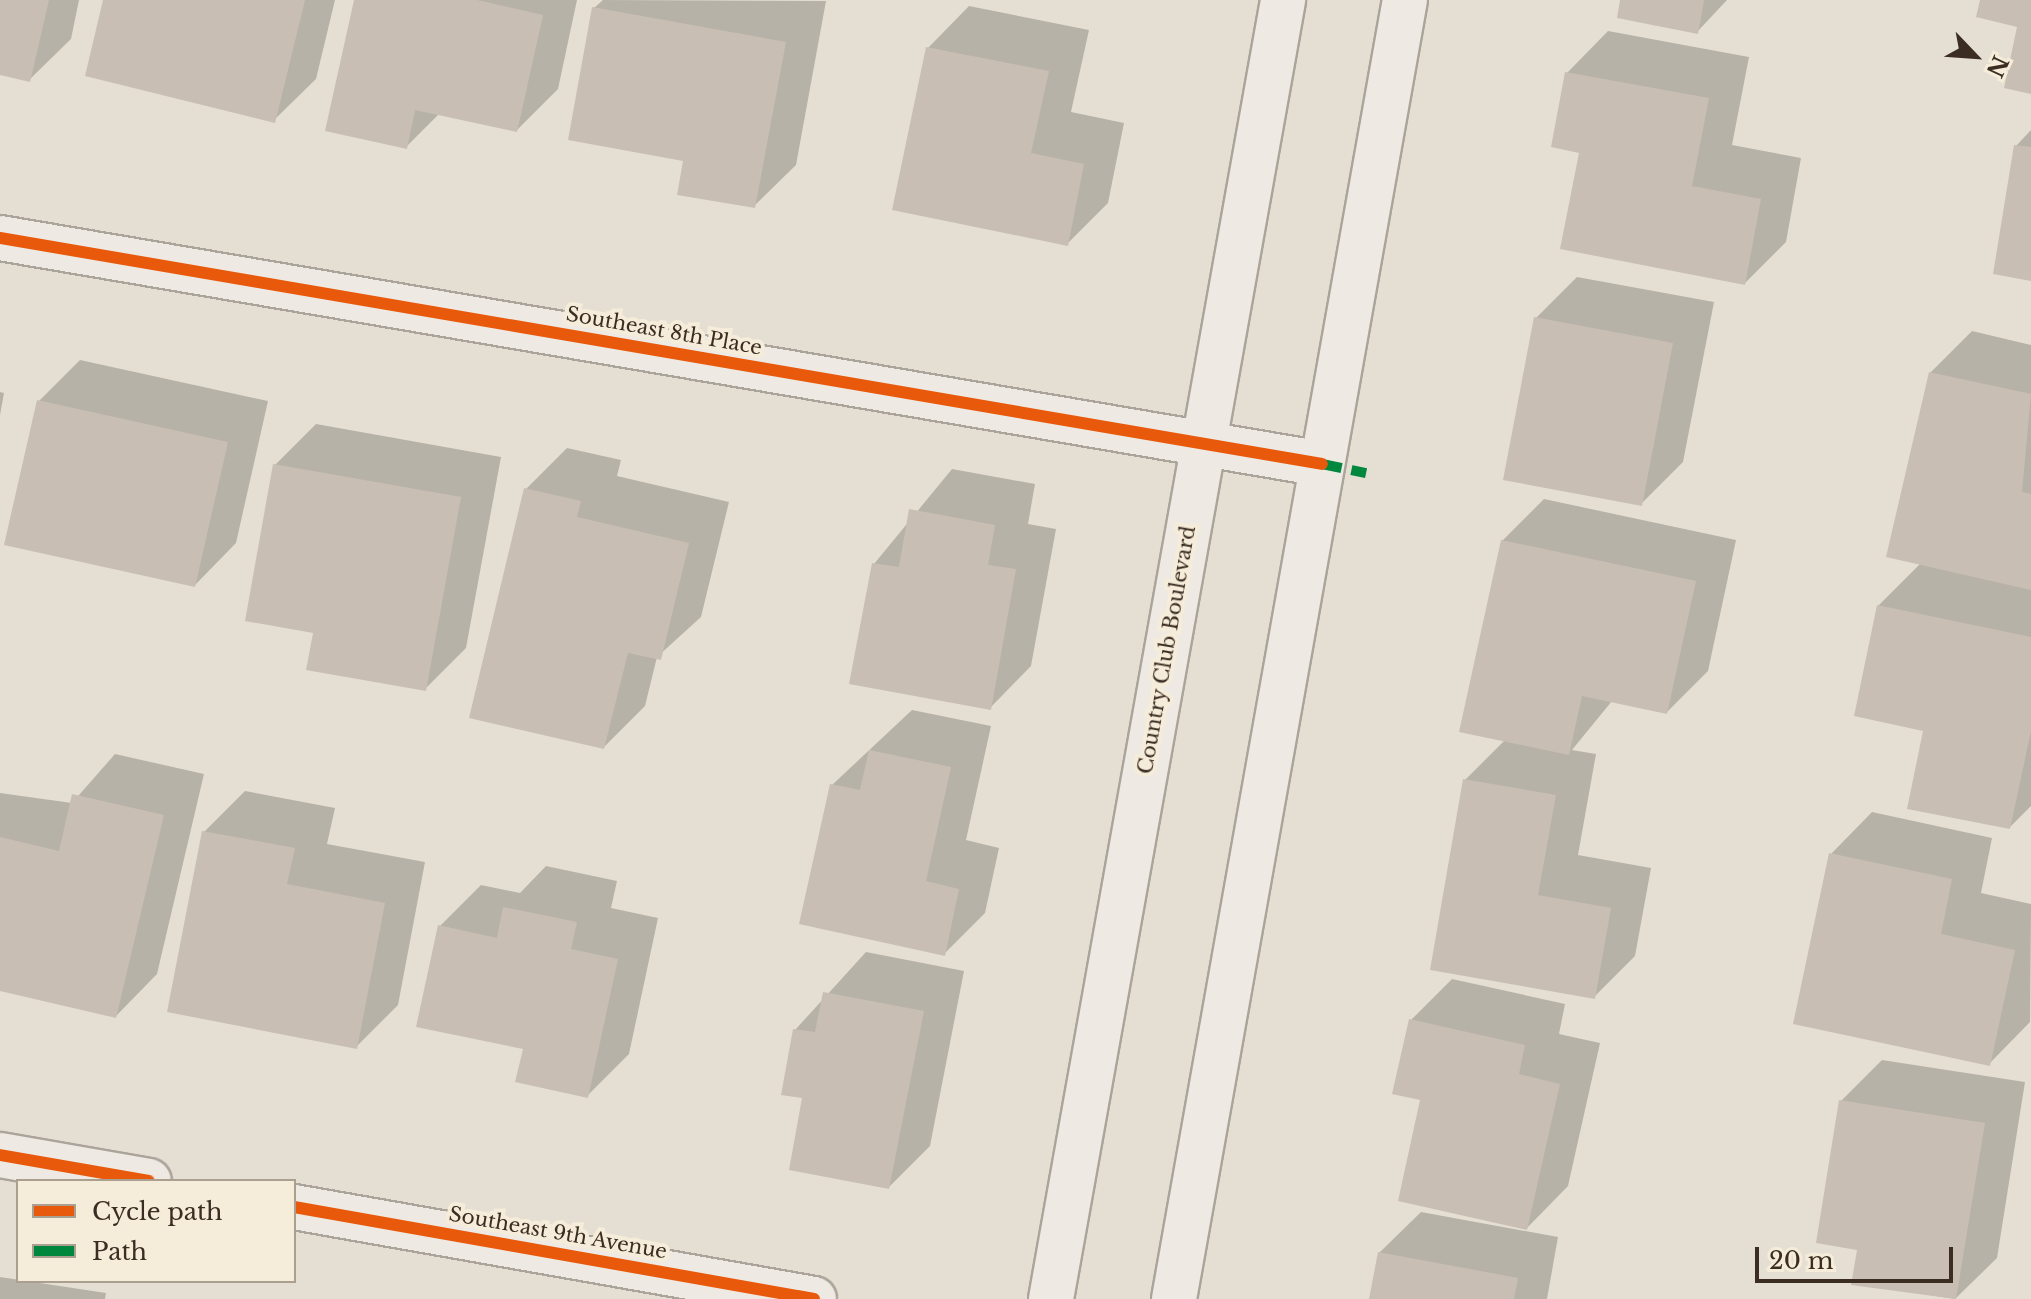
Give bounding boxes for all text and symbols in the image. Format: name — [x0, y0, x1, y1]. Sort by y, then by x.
north arrow — [1935, 16, 2015, 96]
text: N — [1981, 51, 2014, 81]
street label: Southeast 8th Place — [564, 302, 764, 360]
street label: Country Club Boulevard — [1133, 524, 1201, 776]
legend — [16, 1179, 296, 1283]
text: Cycle path — [92, 1197, 223, 1226]
street label: Southeast 9th Avenue — [447, 1202, 669, 1264]
scale bar — [1759, 1231, 1957, 1281]
text: Path — [92, 1237, 147, 1266]
text: 20 m — [1769, 1246, 1834, 1275]

